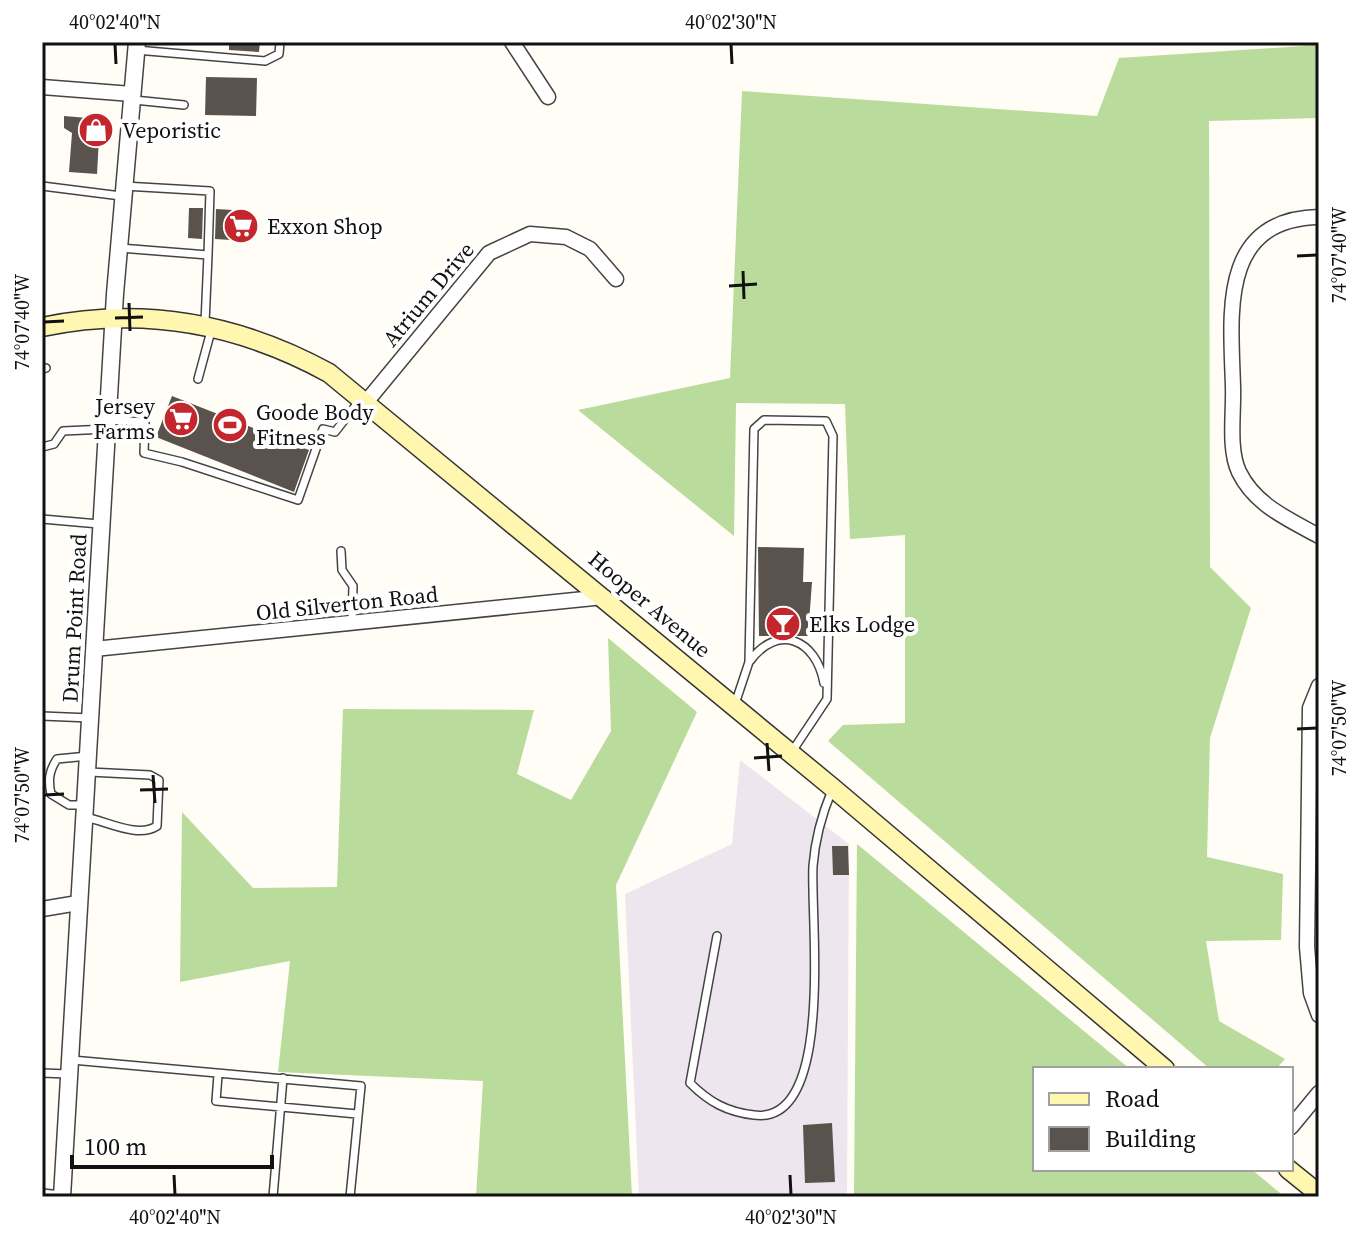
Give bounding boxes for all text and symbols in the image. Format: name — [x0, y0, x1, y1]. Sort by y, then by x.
text: 40°02'40"N — [69, 8, 161, 36]
text: 40°02'30"N — [685, 8, 777, 36]
shop icon: Veporistic — [77, 111, 115, 149]
place label: Veporistic — [122, 115, 221, 145]
text: 74°07'40"W — [1325, 206, 1353, 303]
supermarket icon: Exxon Shop — [222, 207, 260, 245]
place label: Exxon Shop — [267, 211, 383, 241]
street label: Atrium Drive — [375, 235, 481, 353]
text: 74°07'40"W — [8, 273, 36, 370]
place label: Jersey Farms — [93, 391, 156, 446]
place label: Goode Body Fitness — [256, 397, 374, 452]
supermarket icon: Jersey Farms — [162, 400, 200, 438]
sports icon: Goode Body Fitness — [211, 406, 249, 444]
street label: Drum Point Road — [55, 532, 93, 703]
street label: Hooper Avenue — [582, 544, 718, 664]
street label: Old Silverton Road — [254, 578, 440, 627]
bar icon: Elks Lodge — [764, 605, 802, 643]
place label: Elks Lodge — [809, 609, 915, 639]
text: 74°07'50"W — [1325, 679, 1353, 776]
text: 74°07'50"W — [8, 746, 36, 843]
legend — [1033, 1067, 1293, 1171]
text: Road — [1105, 1082, 1160, 1115]
scale bar — [72, 1119, 272, 1169]
text: Building — [1105, 1122, 1196, 1155]
text: 100 m — [84, 1130, 147, 1163]
text: 40°02'40"N — [129, 1203, 221, 1231]
text: 40°02'30"N — [745, 1203, 837, 1231]

